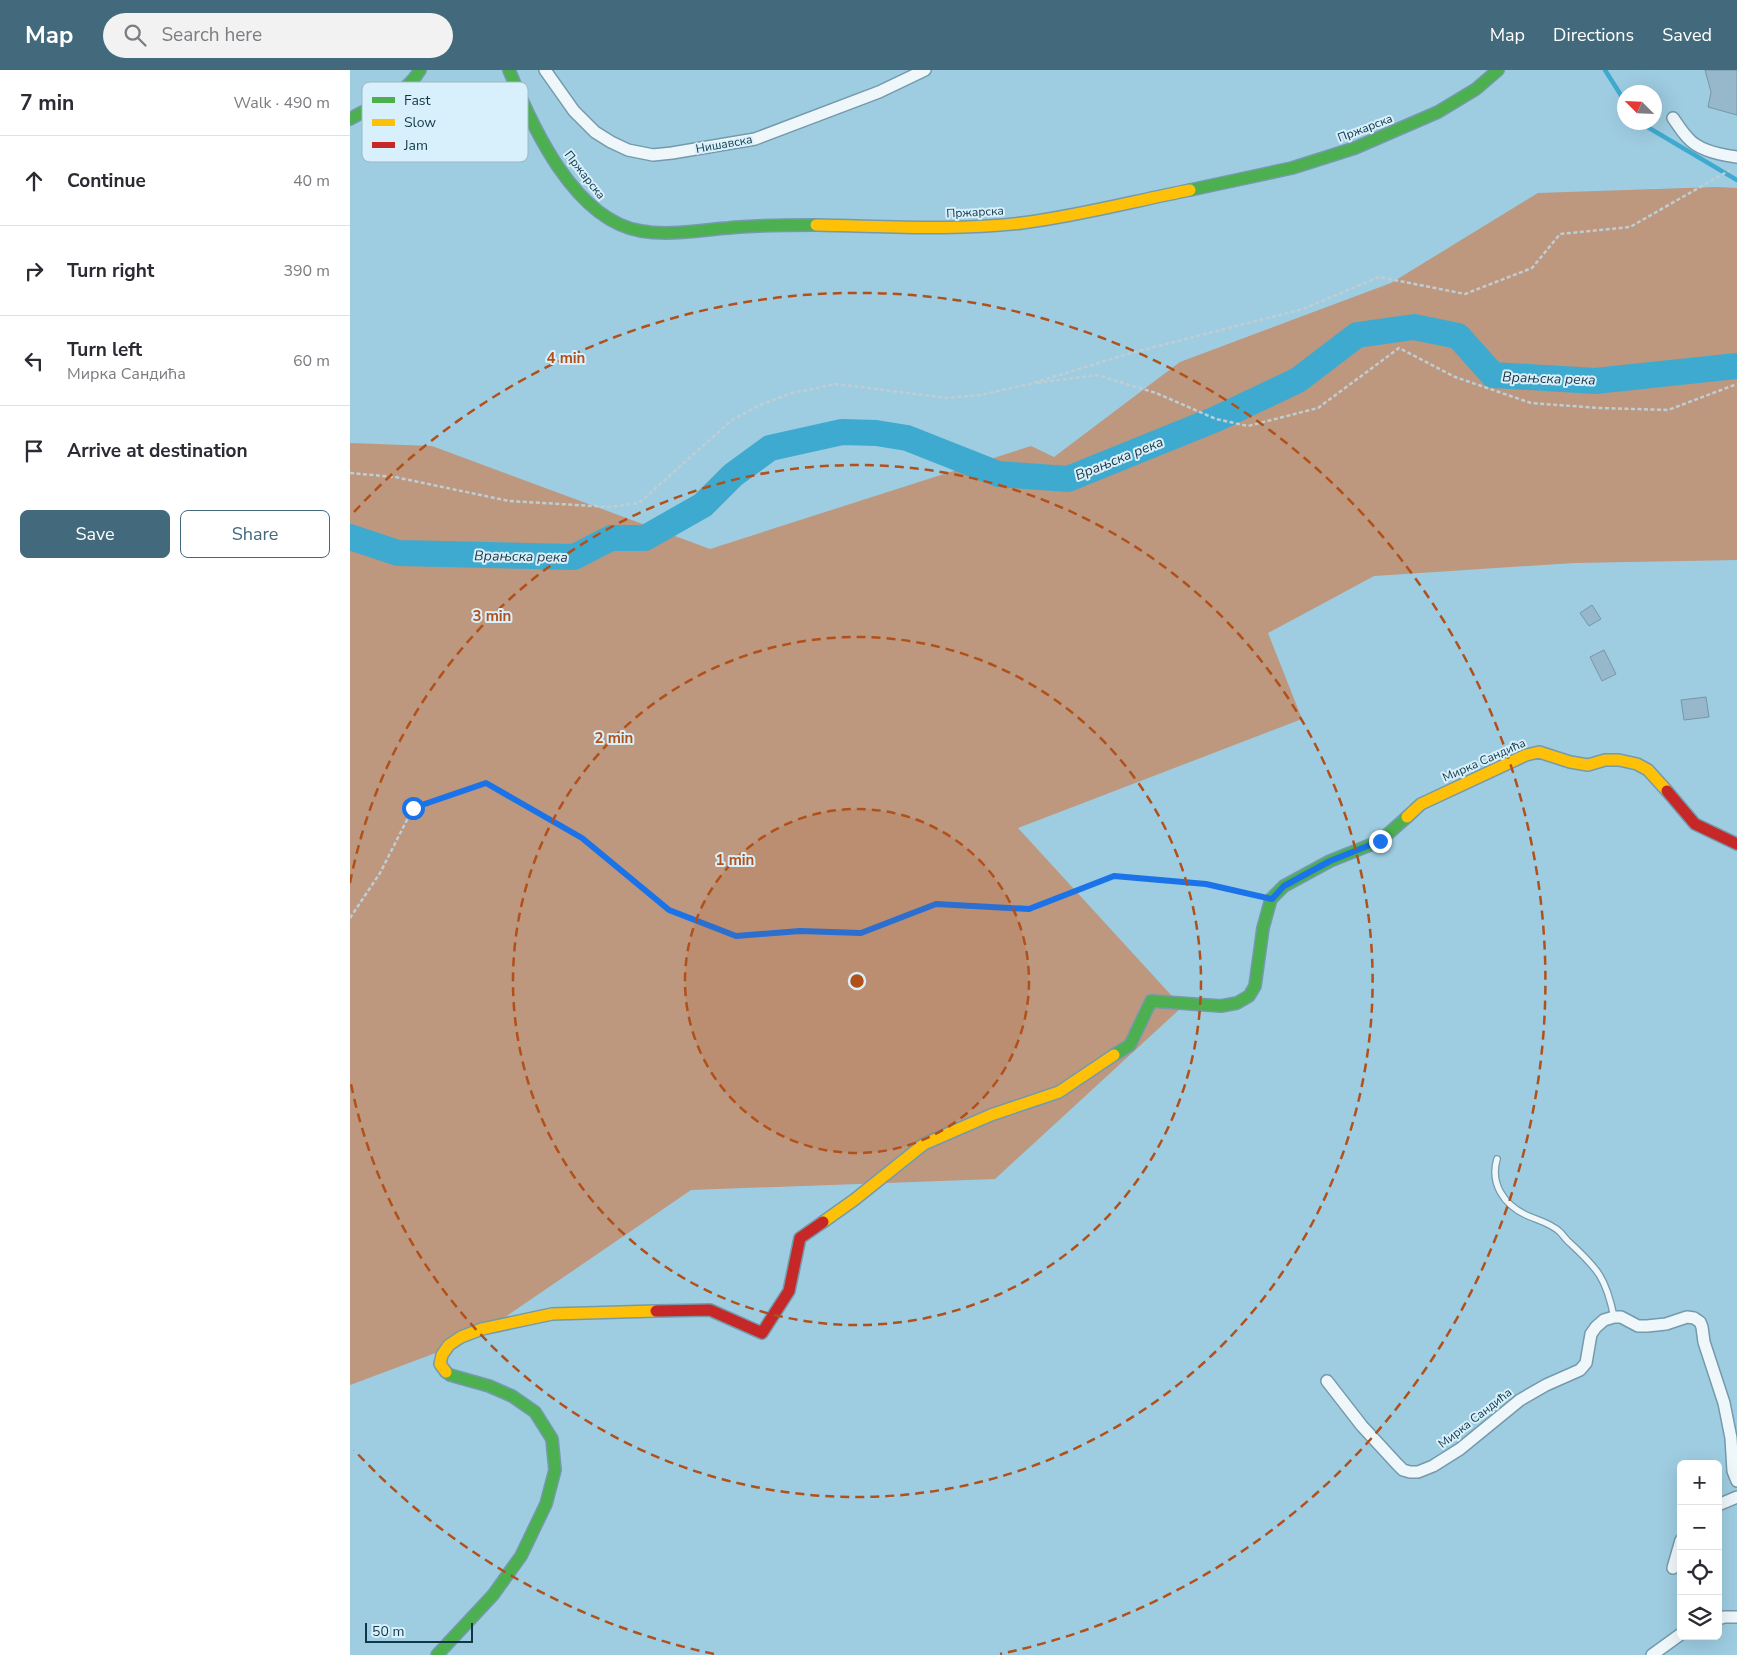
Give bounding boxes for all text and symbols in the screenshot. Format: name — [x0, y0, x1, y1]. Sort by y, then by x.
search box — [103, 13, 453, 58]
text: Map — [25, 19, 73, 51]
icon: search — [121, 21, 149, 49]
text: Search here — [161, 22, 262, 48]
text: Map — [1490, 23, 1525, 47]
text: Directions — [1553, 23, 1634, 47]
text: Saved — [1662, 23, 1712, 47]
legend — [362, 82, 528, 162]
north arrow — [1617, 85, 1662, 130]
text: 7 min — [20, 89, 74, 117]
text: Fast — [404, 91, 430, 110]
text: Walk · 490 m — [234, 92, 330, 114]
street label: Пржарска — [1335, 110, 1395, 146]
text: Slow — [404, 113, 436, 132]
street label: Нишавска — [694, 131, 754, 157]
text: Jam — [403, 136, 428, 155]
street label: Пржарска — [561, 147, 609, 203]
icon: ahead — [20, 167, 48, 195]
text: Continue — [67, 168, 146, 194]
text: 40 m — [293, 170, 330, 192]
street label: Пржарска — [946, 203, 1004, 221]
icon: right — [20, 257, 48, 285]
text: Turn right — [67, 258, 154, 284]
text: 390 m — [283, 260, 330, 282]
text: Turn left — [67, 337, 142, 363]
icon: left — [20, 347, 48, 375]
text: 4 min — [547, 348, 585, 368]
text: 60 m — [293, 350, 330, 372]
text: Мирка Сандића — [67, 363, 186, 385]
water label: Врањска река — [1502, 367, 1596, 390]
water label: Врањска река — [1072, 432, 1166, 485]
icon: arrive — [20, 437, 48, 465]
text: Arrive at destination — [67, 438, 248, 464]
button: Save — [20, 510, 170, 558]
button: Share — [180, 510, 330, 558]
water label: Врањска река — [474, 546, 568, 567]
text: 3 min — [473, 606, 511, 626]
text: 2 min — [595, 728, 633, 748]
street label: Мирка Сандића — [1440, 735, 1528, 785]
route start — [402, 797, 425, 820]
route end — [1369, 830, 1392, 853]
text: 1 min — [716, 850, 754, 870]
centre of rings — [848, 972, 866, 990]
street label: Мирка Сандића — [1435, 1384, 1515, 1452]
map controls — [1677, 1460, 1722, 1640]
button: + — [1677, 1460, 1722, 1505]
button: − — [1677, 1505, 1722, 1550]
button: locate — [1677, 1550, 1722, 1595]
button: layers — [1677, 1595, 1722, 1640]
scale bar — [365, 1620, 472, 1643]
text: 50 m — [372, 1622, 404, 1641]

